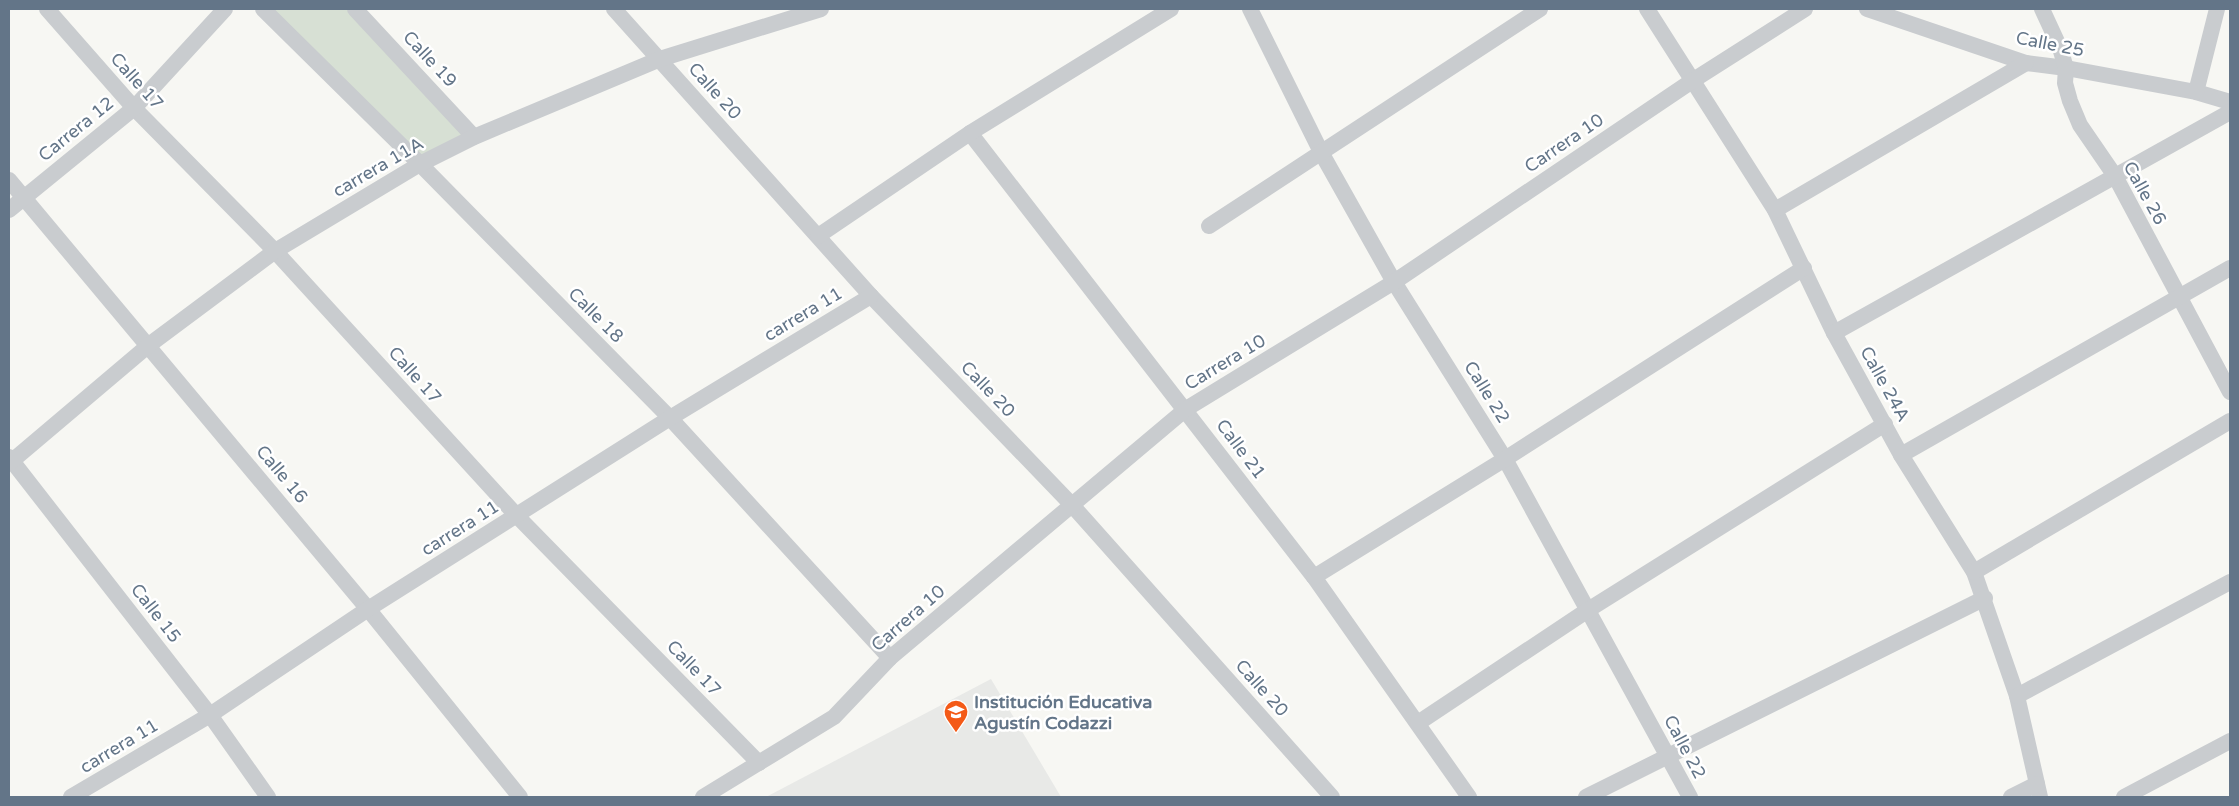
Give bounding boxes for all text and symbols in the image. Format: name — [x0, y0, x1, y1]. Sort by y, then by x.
street label: Calle 19 — [398, 26, 462, 92]
street label: Calle 25 — [2014, 27, 2086, 61]
street label: Calle 17 — [106, 48, 168, 114]
street label: Calle 20 — [684, 58, 746, 124]
street label: Carrera 12 — [34, 92, 118, 166]
street label: Carrera 10 — [1520, 109, 1608, 177]
street label: carrera 11A — [329, 132, 427, 202]
street label: Calle 26 — [2119, 157, 2171, 229]
street label: carrera 11 — [760, 282, 846, 346]
street label: Calle 18 — [564, 283, 628, 347]
street label: Carrera 10 — [1180, 329, 1270, 395]
street label: Calle 17 — [384, 342, 446, 408]
street label: Calle 24A — [1855, 343, 1915, 425]
street label: Calle 20 — [956, 357, 1020, 421]
street label: Calle 22 — [1459, 357, 1515, 427]
street label: Calle 21 — [1211, 415, 1271, 483]
street label: Calle 16 — [251, 440, 313, 508]
street label: carrera 11 — [417, 495, 503, 561]
street label: Calle 15 — [126, 579, 186, 647]
street label: Carrera 10 — [867, 580, 949, 656]
street label: Calle 17 — [662, 636, 726, 700]
street label: Calle 20 — [1231, 655, 1293, 721]
place label: Institución Educativa Agustín Codazzi — [974, 691, 1152, 734]
school or university icon: Institución Educativa Agustín Codazzi — [943, 699, 969, 733]
street label: Calle 22 — [1659, 711, 1711, 783]
street label: carrera 11 — [76, 714, 162, 778]

